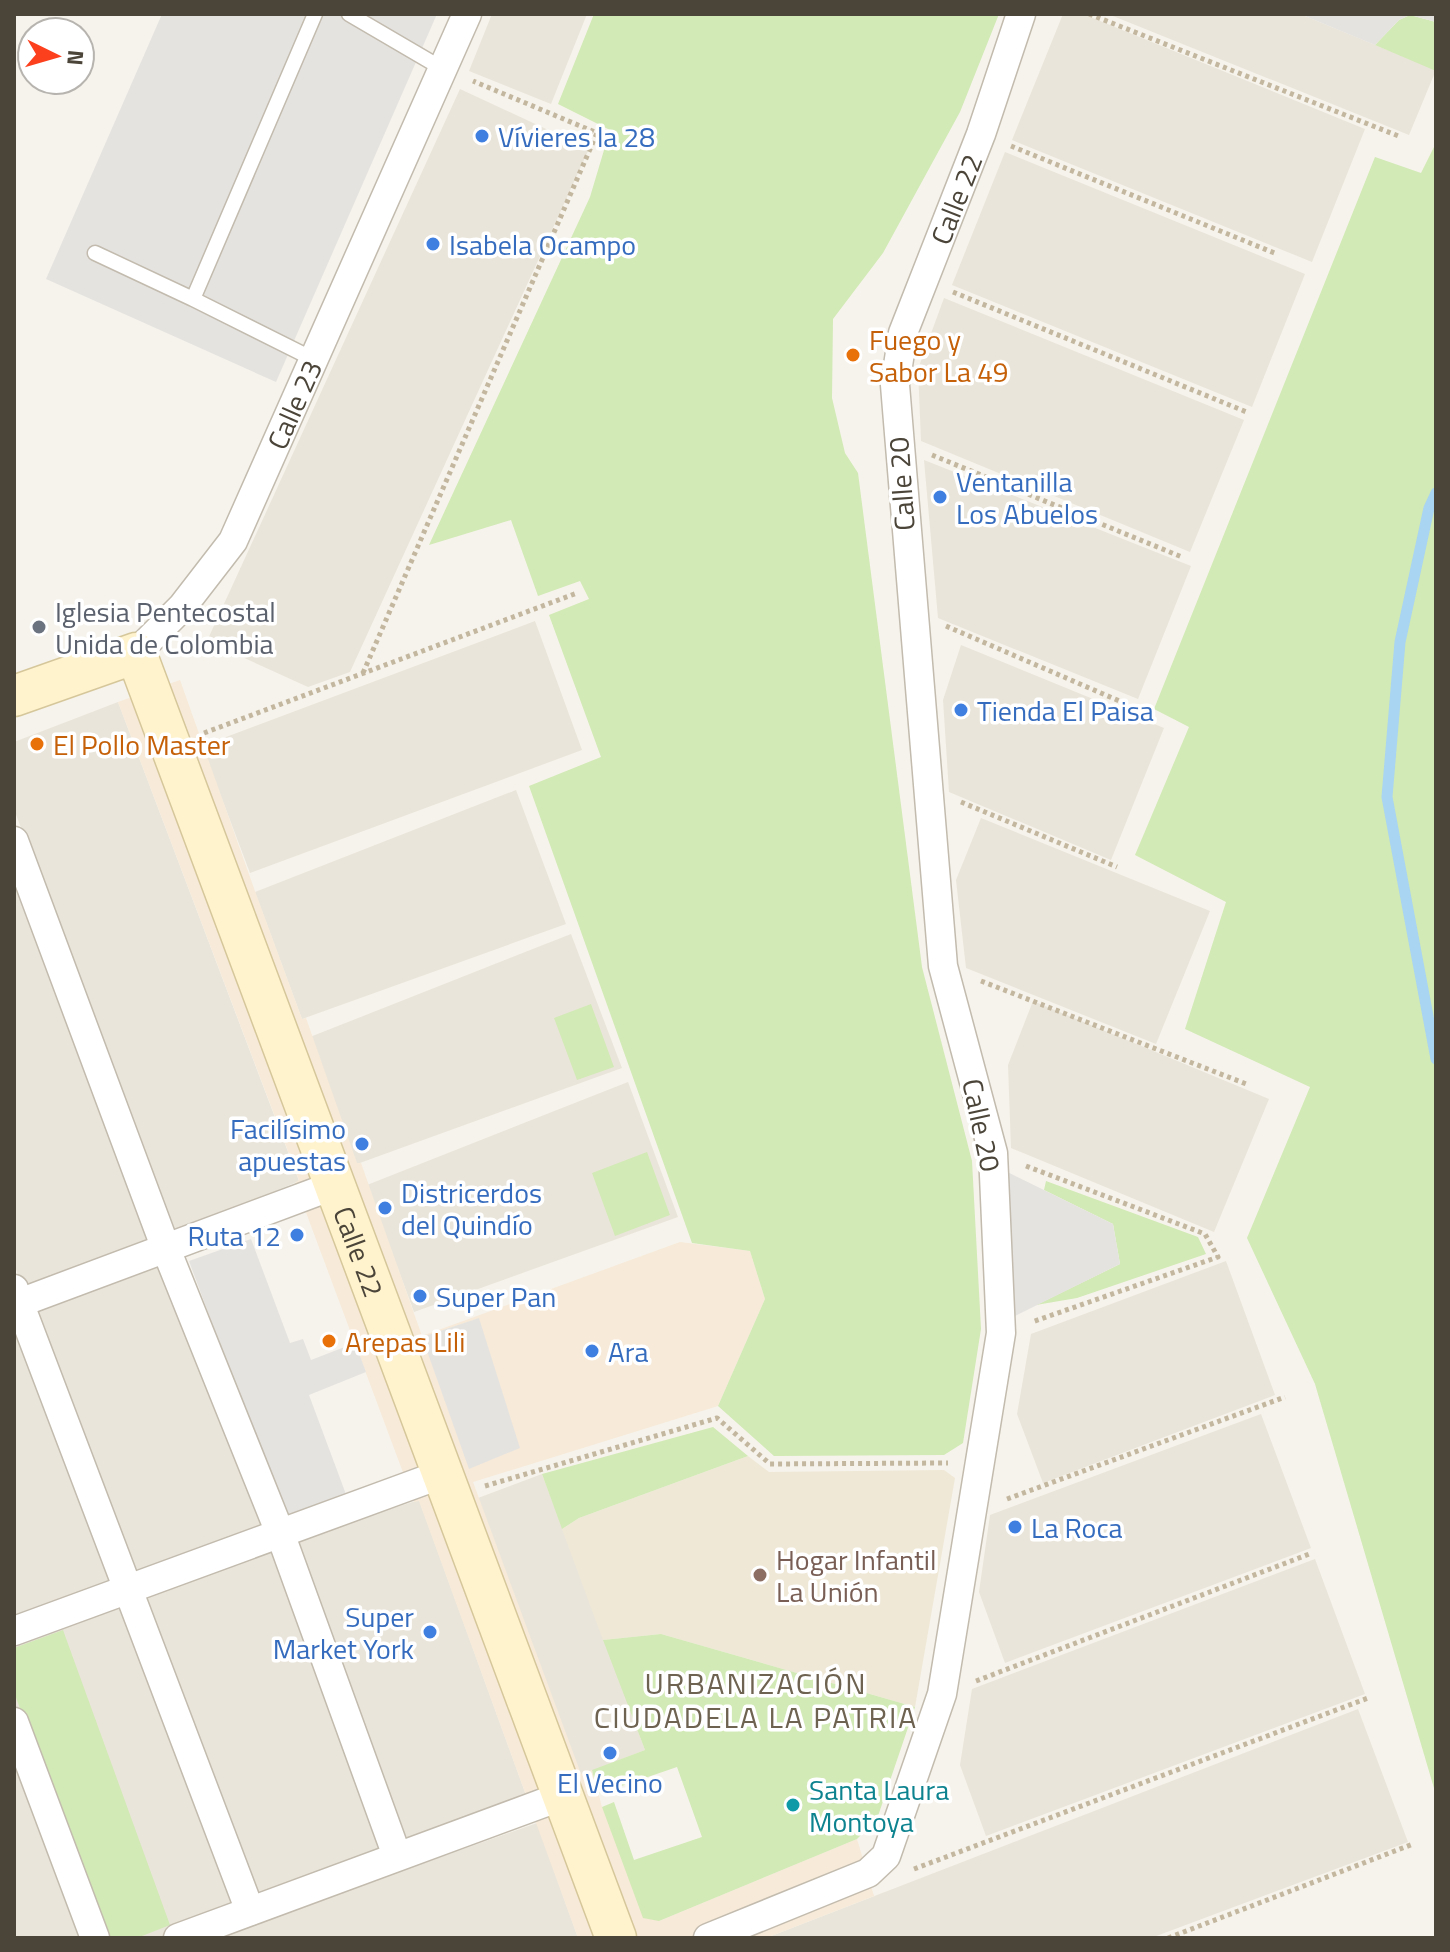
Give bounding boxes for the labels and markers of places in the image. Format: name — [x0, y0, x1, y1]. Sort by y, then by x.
place label: Vívieres la 28 — [498, 115, 655, 158]
marker: Vívieres la 28 — [473, 127, 491, 145]
place label: Isabela Ocampo — [449, 223, 636, 266]
marker: Isabela Ocampo — [424, 235, 442, 253]
place label: Fuego y Sabor La 49 — [869, 318, 1009, 393]
marker: Fuego y Sabor La 49 — [844, 346, 862, 364]
place label: Ventanilla Los Abuelos — [956, 460, 1098, 535]
marker: Ventanilla Los Abuelos — [931, 488, 949, 506]
place label: Iglesia Pentecostal Unida de Colombia — [55, 590, 276, 665]
marker: Iglesia Pentecostal Unida de Colombia — [30, 618, 48, 636]
place label: Tienda El Paisa — [977, 689, 1154, 732]
marker: Tienda El Paisa — [952, 701, 970, 719]
place label: El Pollo Master — [53, 723, 231, 766]
marker: El Pollo Master — [28, 735, 46, 753]
place label: Facilísimo apuestas — [230, 1107, 346, 1182]
marker: Facilísimo apuestas — [353, 1135, 371, 1153]
place label: Districerdos del Quindío — [401, 1171, 542, 1246]
marker: Districerdos del Quindío — [376, 1199, 394, 1217]
place label: Ruta 12 — [188, 1214, 281, 1257]
marker: Ruta 12 — [288, 1226, 306, 1244]
place label: Super Pan — [436, 1275, 556, 1318]
marker: Super Pan — [411, 1287, 429, 1305]
place label: Arepas Lili — [345, 1320, 465, 1363]
place label: Ara — [608, 1330, 648, 1373]
marker: Arepas Lili — [320, 1332, 338, 1350]
marker: Ara — [583, 1342, 601, 1360]
place label: La Roca — [1031, 1506, 1123, 1549]
marker: La Roca — [1006, 1518, 1024, 1536]
place label: Hogar Infantil La Unión — [776, 1538, 936, 1613]
marker: Hogar Infantil La Unión — [751, 1566, 769, 1584]
place label: Super Market York — [273, 1595, 414, 1670]
marker: Super Market York — [421, 1623, 439, 1641]
marker: El Vecino — [601, 1744, 619, 1762]
place label: El Vecino — [557, 1761, 663, 1804]
place label: Santa Laura Montoya — [809, 1768, 949, 1843]
marker: Santa Laura Montoya — [784, 1796, 802, 1814]

